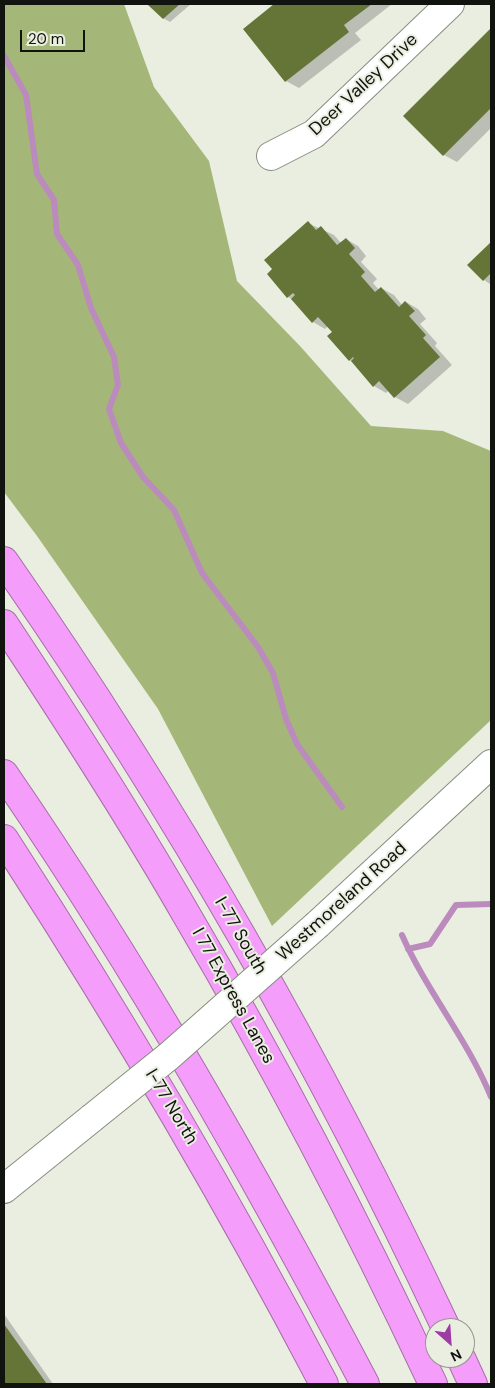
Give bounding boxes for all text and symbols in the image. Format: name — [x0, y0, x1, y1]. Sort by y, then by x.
scale bar — [22, 20, 88, 52]
text: 20 m — [28, 29, 64, 49]
street label: Deer Valley Drive — [305, 29, 423, 141]
street label: Westmoreland Road — [272, 838, 412, 966]
street label: I-77 South — [209, 893, 271, 979]
street label: I 77 Express Lanes — [187, 924, 279, 1068]
street label: I-77 North — [140, 1065, 202, 1149]
north arrow — [425, 1318, 475, 1368]
text: N — [448, 1345, 465, 1366]

